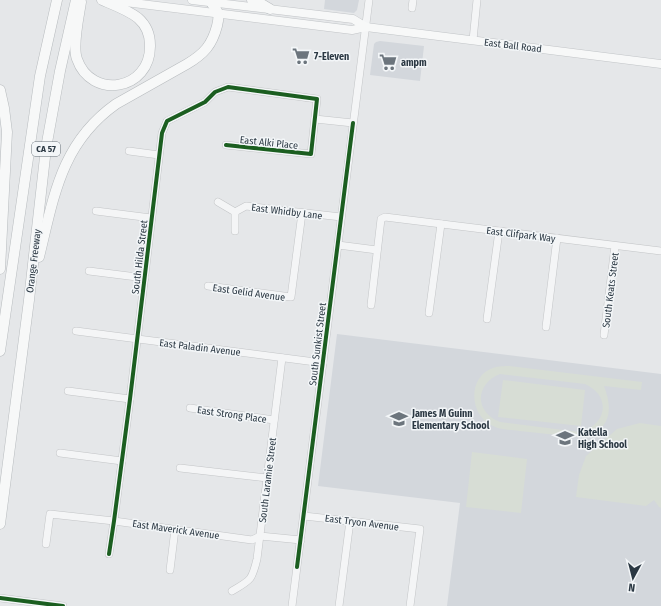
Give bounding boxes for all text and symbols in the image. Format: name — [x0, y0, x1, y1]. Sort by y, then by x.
street label: East Ball Road — [483, 37, 542, 55]
supermarket icon: 7-Eleven — [291, 46, 311, 66]
place label: 7-Eleven — [314, 51, 349, 63]
supermarket icon: ampm — [378, 52, 398, 72]
place label: ampm — [401, 57, 427, 69]
street label: East Alki Place — [239, 134, 299, 152]
road number: CA 57 — [32, 142, 60, 156]
street label: East Whidby Lane — [251, 202, 323, 222]
street label: South Hilda Street — [129, 219, 151, 295]
street label: East Clifpark Way — [486, 225, 557, 245]
street label: Orange Freeway — [24, 228, 44, 294]
street label: South Keats Street — [600, 251, 622, 328]
street label: East Gelid Avenue — [212, 282, 286, 304]
street label: South Sunkist Street — [307, 301, 329, 386]
street label: East Paladin Avenue — [159, 337, 241, 359]
street label: East Strong Place — [196, 404, 267, 426]
place label: James M Guinn Elementary School — [411, 408, 490, 432]
school or university icon: James M Guinn Elementary School — [389, 409, 409, 429]
place label: Katella High School — [578, 427, 627, 451]
school or university icon: Katella High School — [555, 428, 575, 448]
street label: South Laramie Street — [257, 436, 279, 523]
street label: East Tryon Avenue — [324, 512, 400, 533]
street label: East Maverick Avenue — [132, 518, 220, 542]
north arrow — [613, 558, 653, 598]
text: N — [628, 581, 636, 594]

